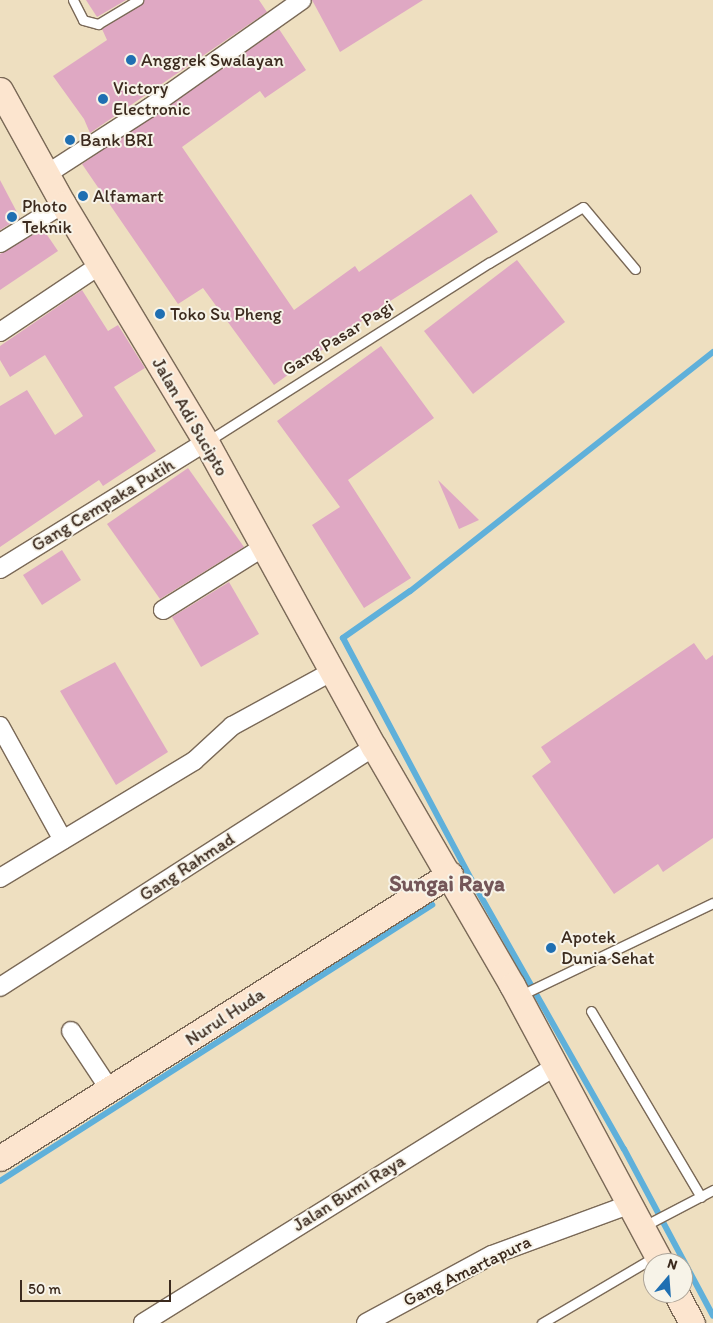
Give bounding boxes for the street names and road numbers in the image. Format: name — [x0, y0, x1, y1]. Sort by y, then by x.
street label: Gang Pasar Pagi — [279, 296, 397, 380]
street label: Jalan Adi Sucipto — [147, 354, 233, 480]
street label: Gang Cempaka Putih — [28, 454, 178, 556]
street label: Gang Rahmad — [136, 828, 238, 906]
street label: Nurul Huda — [182, 984, 268, 1050]
street label: Jalan Bumi Raya — [289, 1150, 409, 1236]
street label: Gang Amartapura — [400, 1231, 534, 1311]

